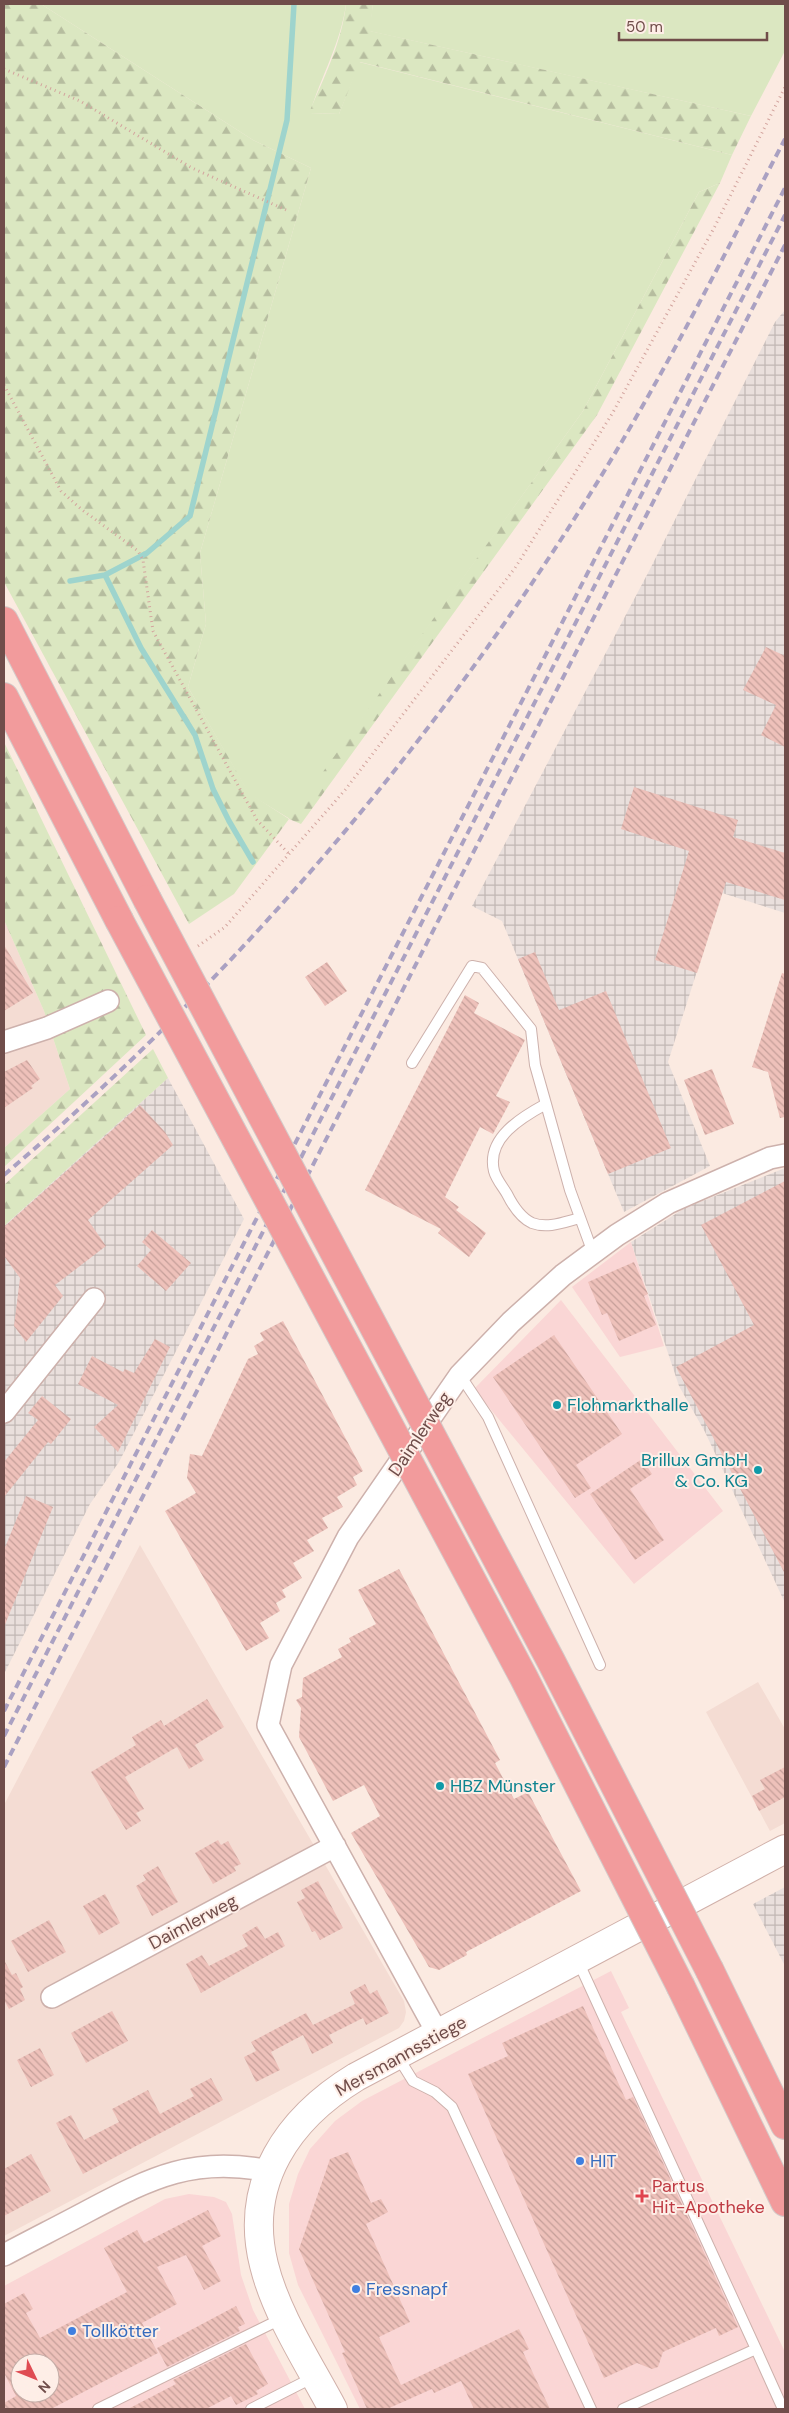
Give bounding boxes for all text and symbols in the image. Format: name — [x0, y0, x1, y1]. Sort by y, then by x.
scale bar — [619, 10, 766, 42]
text: 50 m — [626, 17, 663, 37]
street label: Daimlerweg — [383, 1387, 457, 1481]
place label: Flohmarkthalle — [567, 1393, 689, 1417]
marker: Flohmarkthalle — [551, 1399, 563, 1411]
place label: Brillux GmbH & Co. KG — [641, 1448, 748, 1493]
marker: Brillux GmbH & Co. KG — [752, 1464, 764, 1476]
place label: HBZ Münster — [450, 1774, 556, 1798]
marker: HBZ Münster — [434, 1780, 446, 1792]
street label: Daimlerweg — [145, 1889, 241, 1955]
street label: Mersmannsstiege — [331, 2010, 471, 2102]
place label: HIT — [590, 2149, 617, 2173]
marker: HIT — [574, 2155, 586, 2167]
place label: Partus Hit-Apotheke — [652, 2174, 765, 2219]
marker: Partus Hit-Apotheke — [636, 2190, 648, 2202]
place label: Fressnapf — [366, 2277, 448, 2301]
marker: Fressnapf — [350, 2283, 362, 2295]
place label: Tollkötter — [82, 2319, 159, 2343]
marker: Tollkötter — [66, 2325, 78, 2337]
north arrow — [10, 2353, 60, 2403]
text: N — [34, 2377, 55, 2397]

